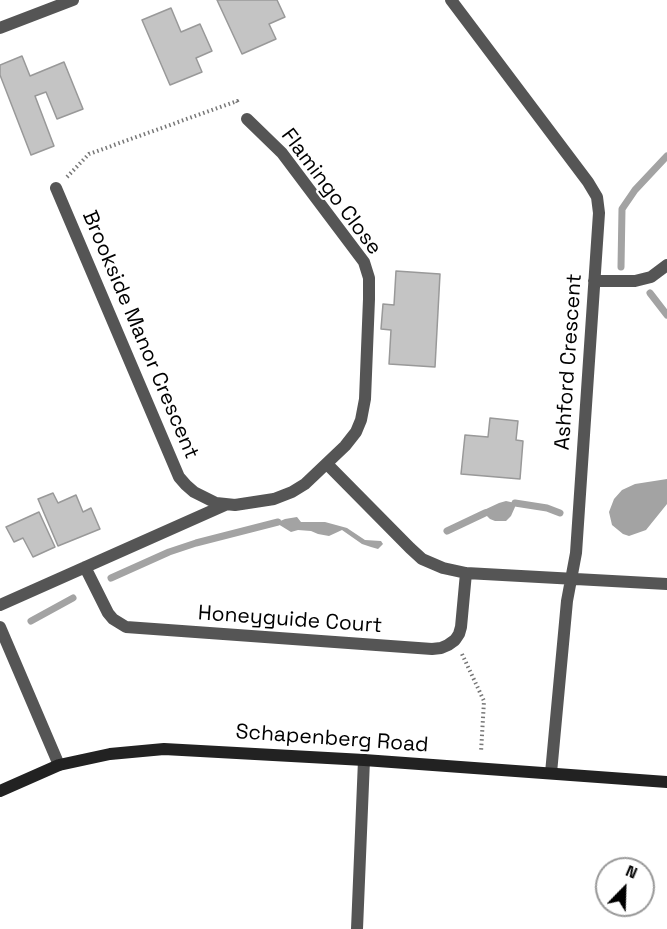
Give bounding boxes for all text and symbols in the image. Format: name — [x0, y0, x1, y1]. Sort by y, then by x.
street label: Flamingo Close — [275, 124, 387, 260]
street label: Brookside Manor Crescent — [76, 207, 204, 463]
street label: Ashford Crescent — [550, 273, 588, 451]
street label: Honeyguide Court — [197, 601, 383, 639]
street label: Schapenberg Road — [235, 720, 429, 758]
north arrow — [595, 857, 655, 917]
text: N — [622, 860, 640, 884]

